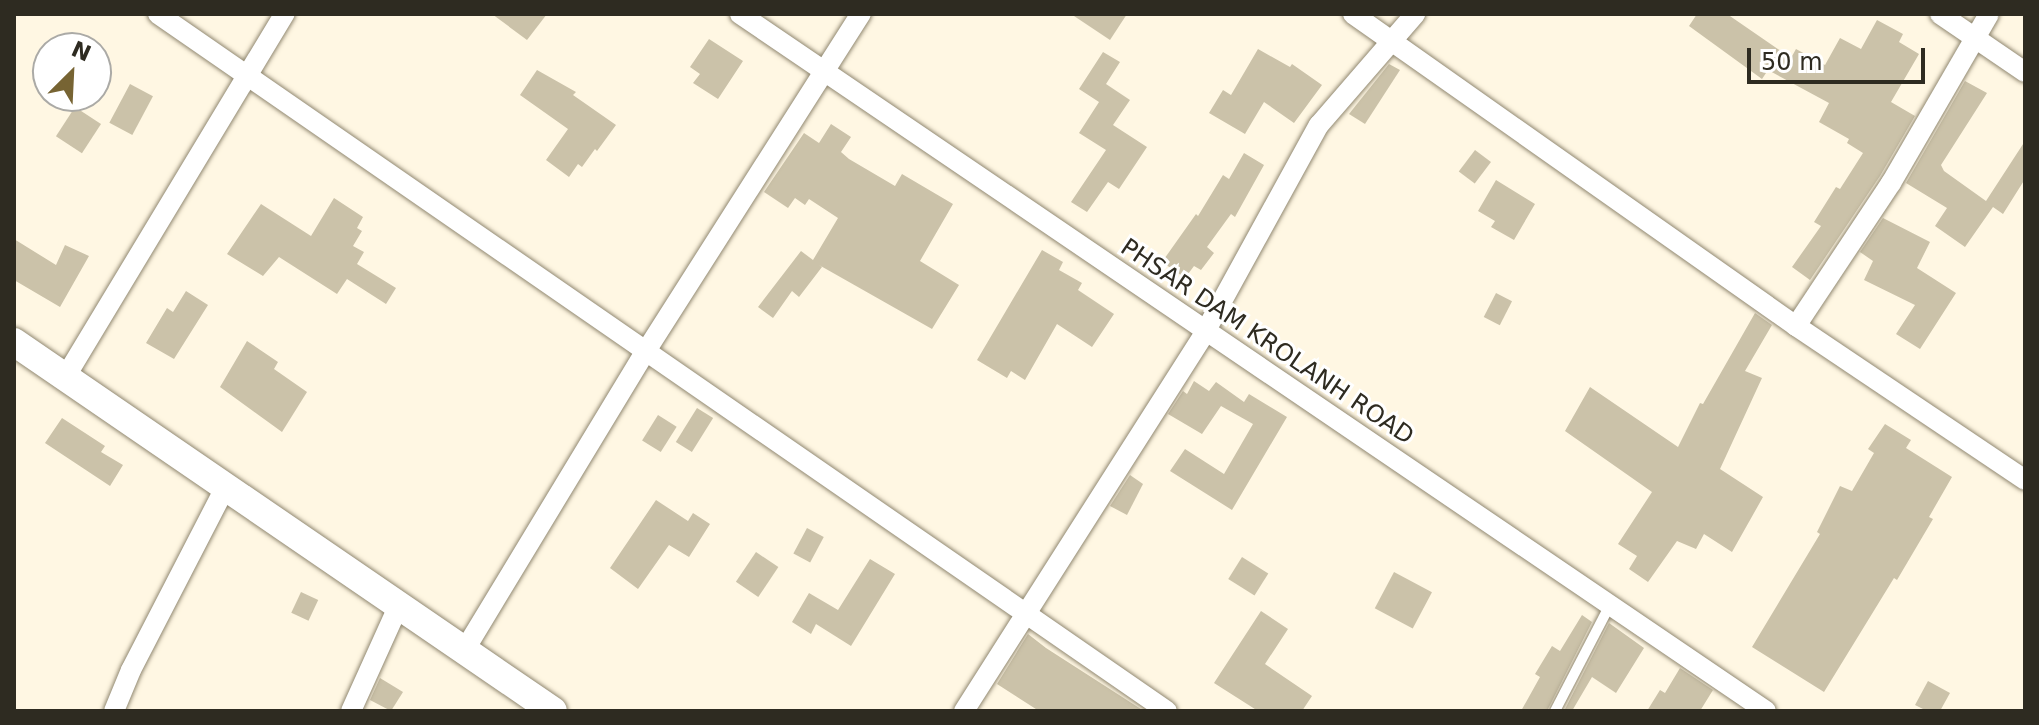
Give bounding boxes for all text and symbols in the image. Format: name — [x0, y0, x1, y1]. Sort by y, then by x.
north arrow — [32, 32, 112, 112]
scale bar — [1751, 32, 1929, 82]
text: N — [68, 36, 95, 67]
text: 50 m — [1761, 48, 1823, 76]
street label: PHSAR DAM KROLANH ROAD — [1115, 233, 1419, 451]

